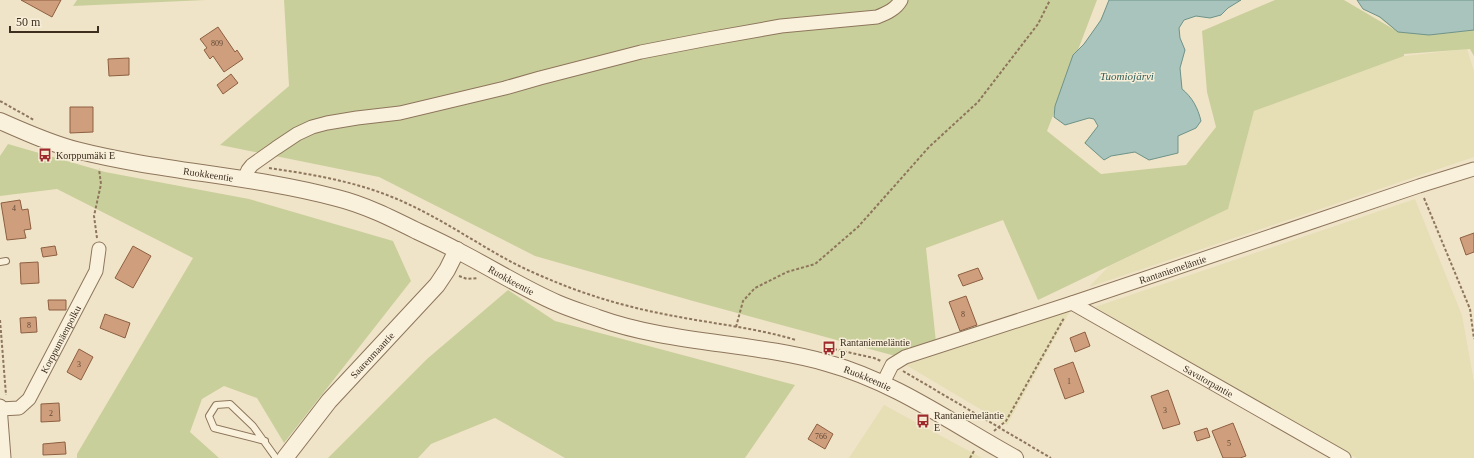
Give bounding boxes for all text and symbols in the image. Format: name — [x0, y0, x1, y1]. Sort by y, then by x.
scale bar — [10, 8, 98, 34]
text: 50 m — [16, 15, 41, 29]
house number: 809 — [211, 39, 223, 48]
water label: Tuomiojärvi — [1100, 70, 1154, 82]
bus stop icon: Korppumäki E — [37, 147, 53, 163]
place label: Korppumäki E — [56, 150, 115, 161]
street label: Ruokkeentie — [182, 165, 235, 184]
house number: 4 — [12, 204, 16, 213]
street label: Rantaniemeläntie — [1138, 253, 1208, 286]
street label: Ruokkeentie — [486, 263, 536, 298]
street label: Korppumäenpolku — [38, 304, 83, 375]
house number: 8 — [961, 310, 965, 319]
house number: 8 — [27, 321, 31, 330]
street label: Saarenmaantie — [348, 330, 397, 381]
place label: Rantaniemeläntie P — [840, 337, 911, 360]
bus stop icon: Rantaniemeläntie P — [821, 340, 837, 356]
house number: 3 — [77, 360, 81, 369]
street label: Savutorpantie — [1181, 363, 1236, 400]
street label: Ruokkeentie — [842, 364, 894, 393]
house number: 1 — [1067, 377, 1071, 386]
house number: 3 — [1163, 406, 1167, 415]
house number: 2 — [49, 409, 53, 418]
place label: Rantaniemeläntie E — [934, 410, 1005, 433]
bus stop icon: Rantaniemeläntie E — [915, 413, 931, 429]
house number: 766 — [815, 432, 827, 441]
house number: 5 — [1227, 439, 1231, 448]

